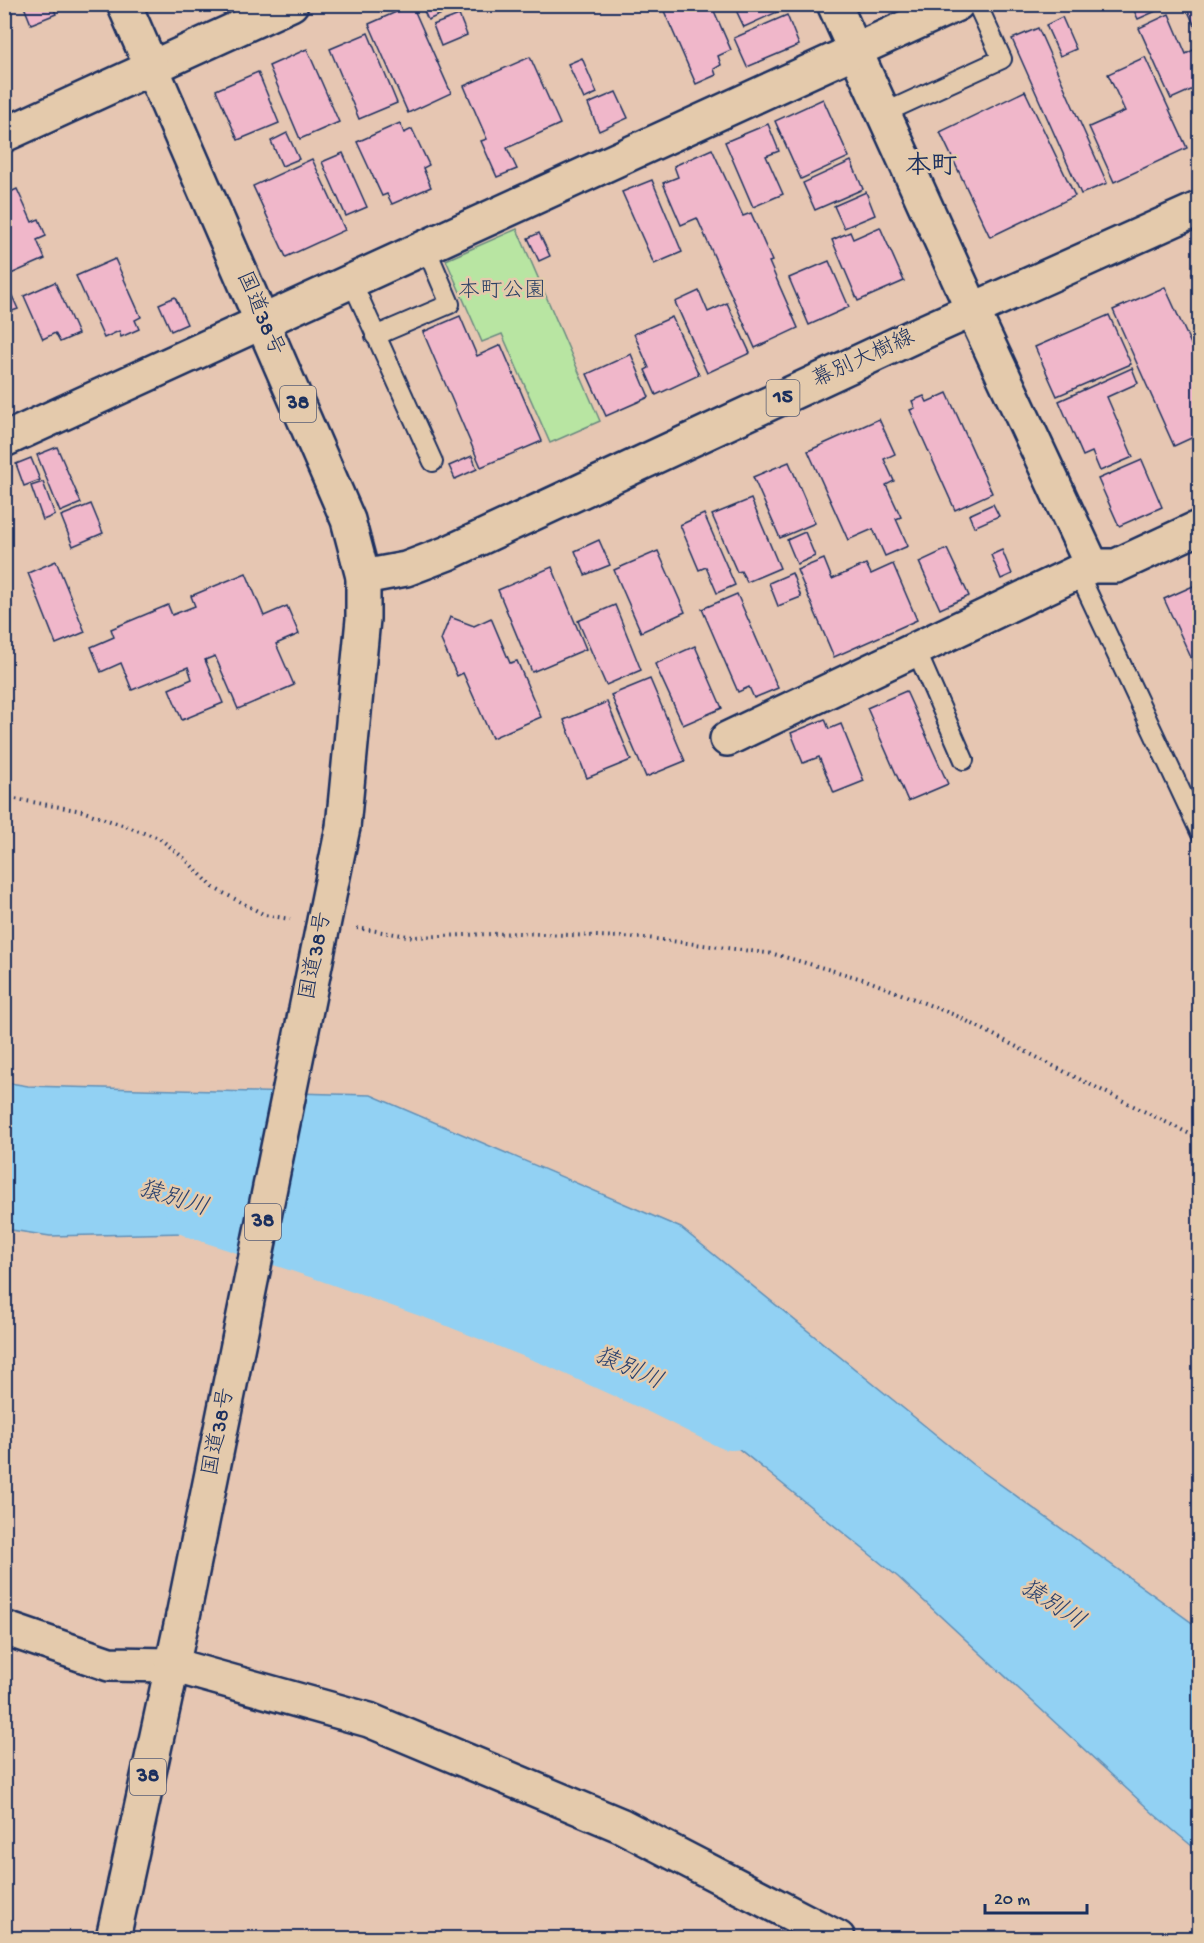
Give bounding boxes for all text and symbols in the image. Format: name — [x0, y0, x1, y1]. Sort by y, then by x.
district label: 本町 — [905, 151, 957, 184]
street label: 国道38号 — [230, 267, 289, 360]
park label: 本町公園 — [458, 278, 546, 305]
street label: 幕別大樹線 — [808, 323, 919, 395]
road number: 15 — [766, 380, 800, 416]
road number: 38 — [280, 386, 316, 422]
street label: 国道38号 — [295, 909, 338, 1002]
water label: 猿別川 — [134, 1175, 212, 1224]
road number: 38 — [245, 1204, 281, 1240]
water label: 猿別川 — [589, 1341, 667, 1398]
street label: 国道38号 — [198, 1385, 241, 1478]
water label: 猿別川 — [1014, 1573, 1091, 1638]
road number: 38 — [130, 1759, 166, 1795]
scale bar — [985, 1877, 1087, 1915]
text: 20 m — [994, 1890, 1030, 1911]

